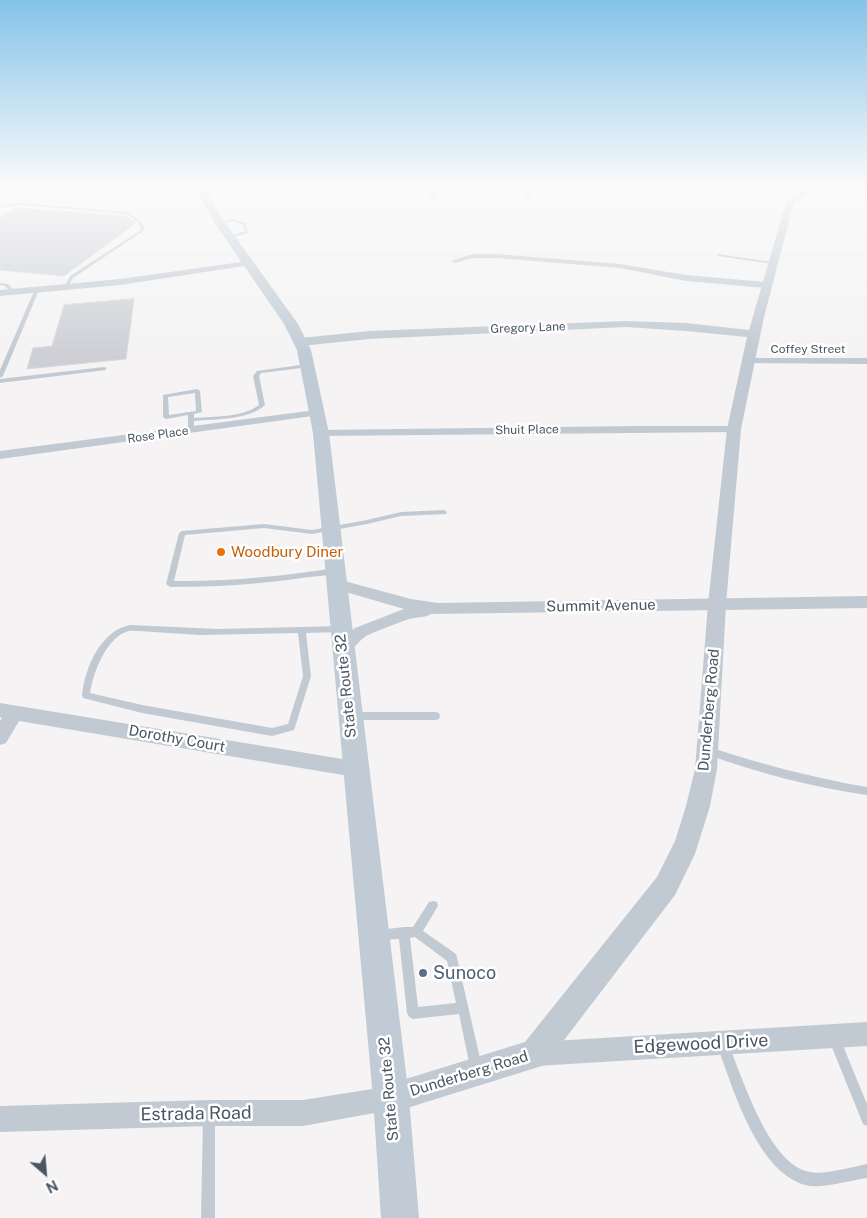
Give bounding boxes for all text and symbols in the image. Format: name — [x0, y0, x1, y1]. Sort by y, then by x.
street label: Gregory Lane — [490, 319, 566, 337]
street label: Coffey Street — [770, 342, 846, 356]
street label: Shuit Place — [495, 422, 559, 438]
street label: Rose Place — [127, 424, 189, 446]
place label: Woodbury Diner — [231, 543, 343, 561]
marker: Woodbury Diner — [215, 546, 227, 558]
street label: Summit Avenue — [546, 596, 656, 616]
street label: State Route 32 — [332, 633, 360, 739]
street label: Dunderberg Road — [695, 648, 723, 772]
street label: Dorothy Court — [127, 722, 227, 756]
place label: Sunoco — [433, 962, 496, 984]
marker: Sunoco — [417, 967, 429, 979]
street label: Edgewood Drive — [633, 1030, 769, 1058]
street label: State Route 32 — [375, 1036, 403, 1142]
street label: Dunderberg Road — [408, 1047, 530, 1101]
street label: Estrada Road — [140, 1102, 252, 1126]
north arrow — [20, 1148, 70, 1198]
text: N — [43, 1177, 60, 1196]

